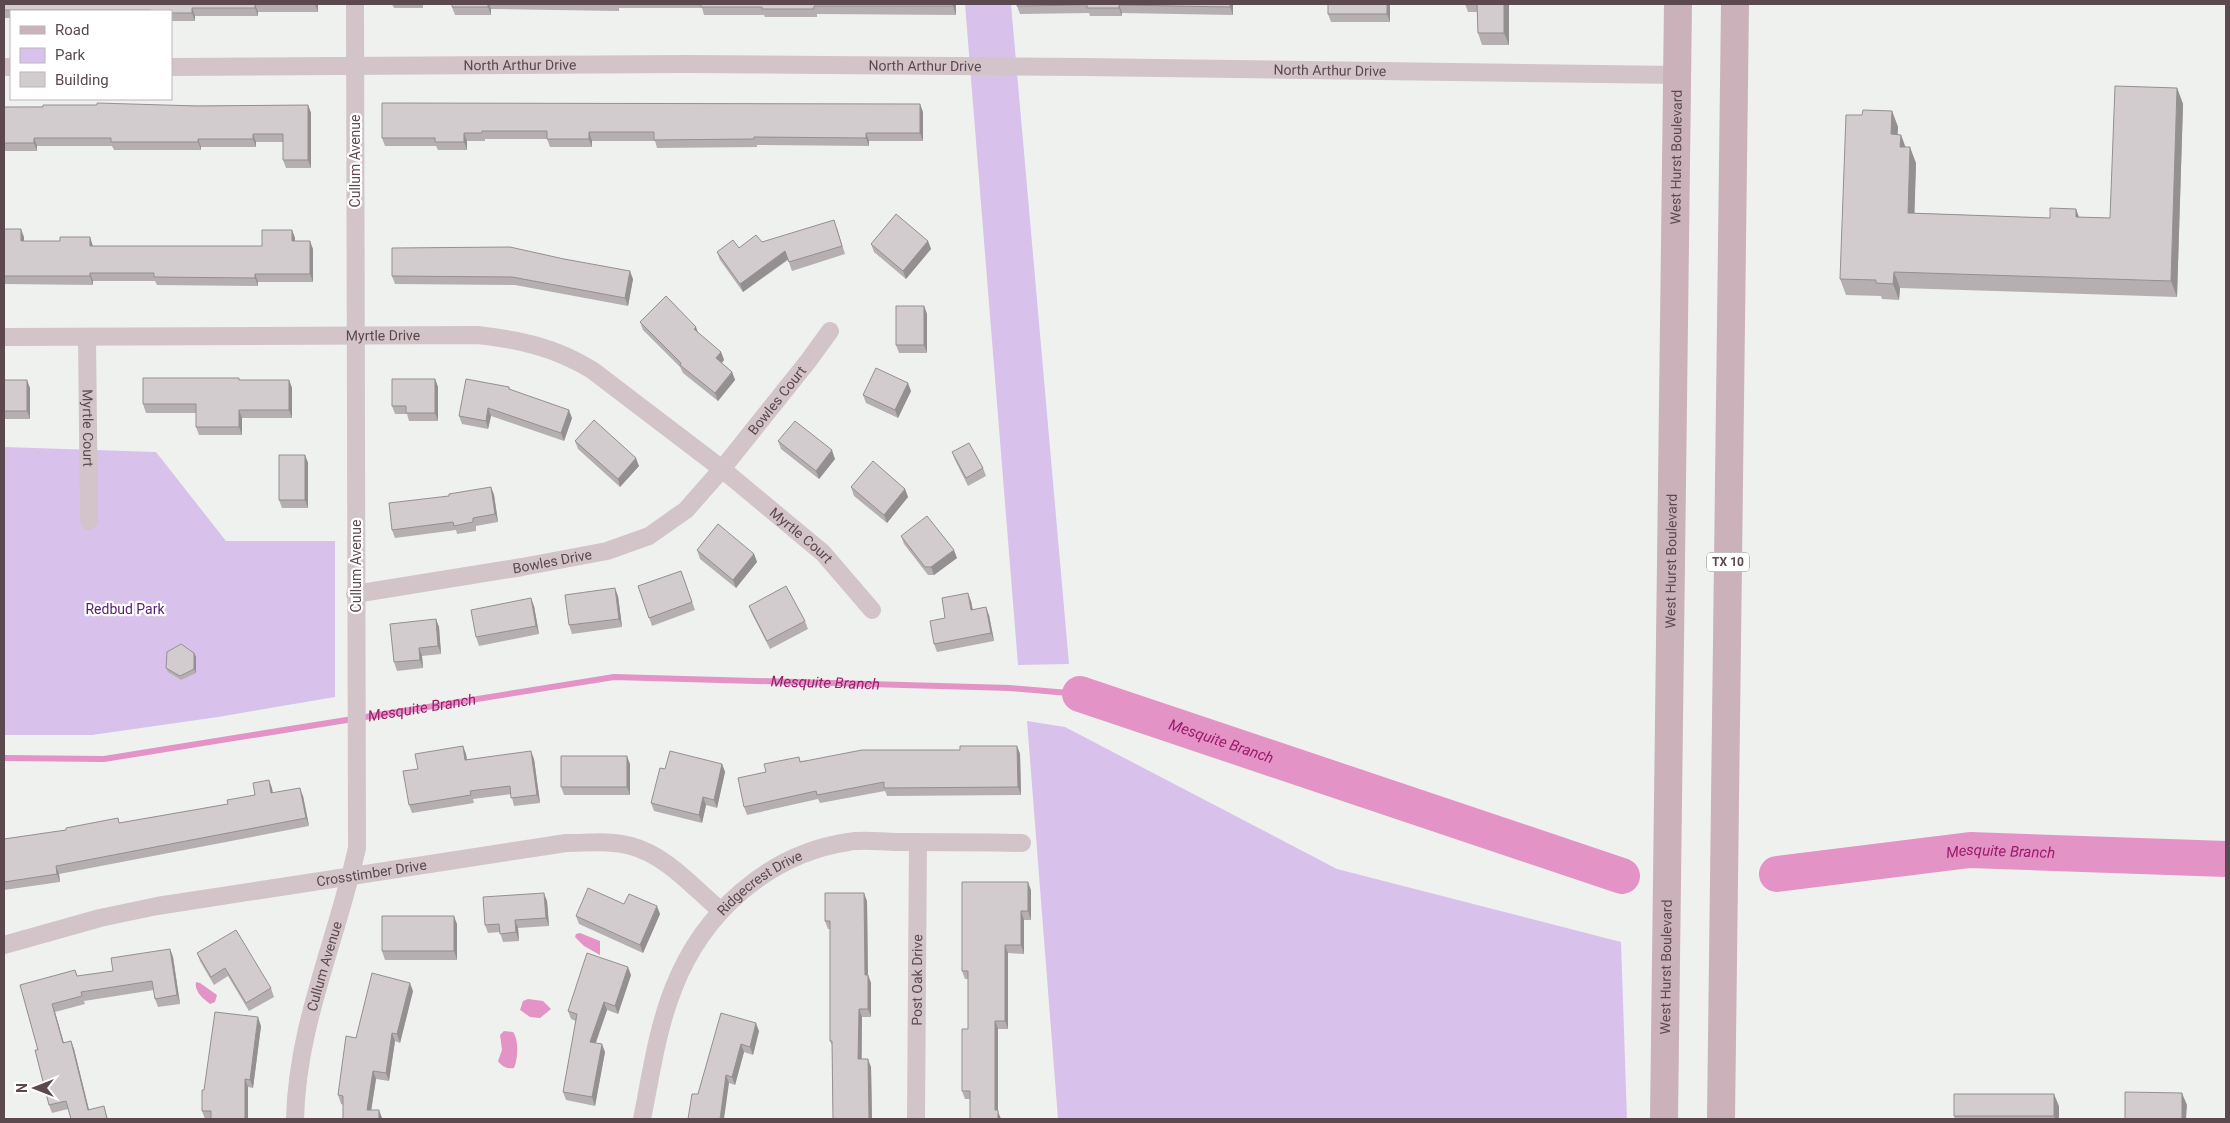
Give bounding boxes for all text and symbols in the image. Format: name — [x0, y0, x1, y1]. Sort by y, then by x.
legend — [10, 10, 172, 100]
text: Road — [55, 21, 89, 39]
text: Park — [55, 46, 86, 64]
street label: North Arthur Drive — [464, 57, 576, 73]
street label: North Arthur Drive — [868, 57, 981, 74]
street label: North Arthur Drive — [1273, 62, 1386, 79]
text: Building — [55, 71, 109, 89]
street label: West Hurst Boulevard — [1667, 90, 1685, 225]
street label: Cullum Avenue — [347, 115, 363, 207]
street label: Myrtle Drive — [346, 327, 420, 344]
street label: Bowles Court — [745, 362, 809, 438]
street label: Myrtle Court — [80, 389, 96, 467]
street label: West Hurst Boulevard — [1662, 494, 1680, 629]
street label: Myrtle Court — [767, 504, 836, 567]
street label: Cullum Avenue — [348, 520, 364, 612]
street label: Bowles Drive — [512, 546, 593, 576]
road number: TX 10 — [1707, 552, 1749, 572]
park label: Redbud Park — [85, 601, 165, 617]
water label: Mesquite Branch — [770, 672, 880, 693]
water label: Mesquite Branch — [367, 690, 477, 725]
water label: Mesquite Branch — [1167, 716, 1276, 767]
water label: Mesquite Branch — [1945, 841, 2055, 862]
street label: Ridgecrest Drive — [714, 847, 805, 919]
street label: Crosstimber Drive — [315, 857, 428, 889]
street label: West Hurst Boulevard — [1657, 900, 1675, 1034]
street label: Cullum Avenue — [304, 919, 345, 1013]
street label: Post Oak Drive — [909, 934, 925, 1026]
north arrow — [10, 1063, 60, 1113]
text: N — [14, 1083, 30, 1093]

